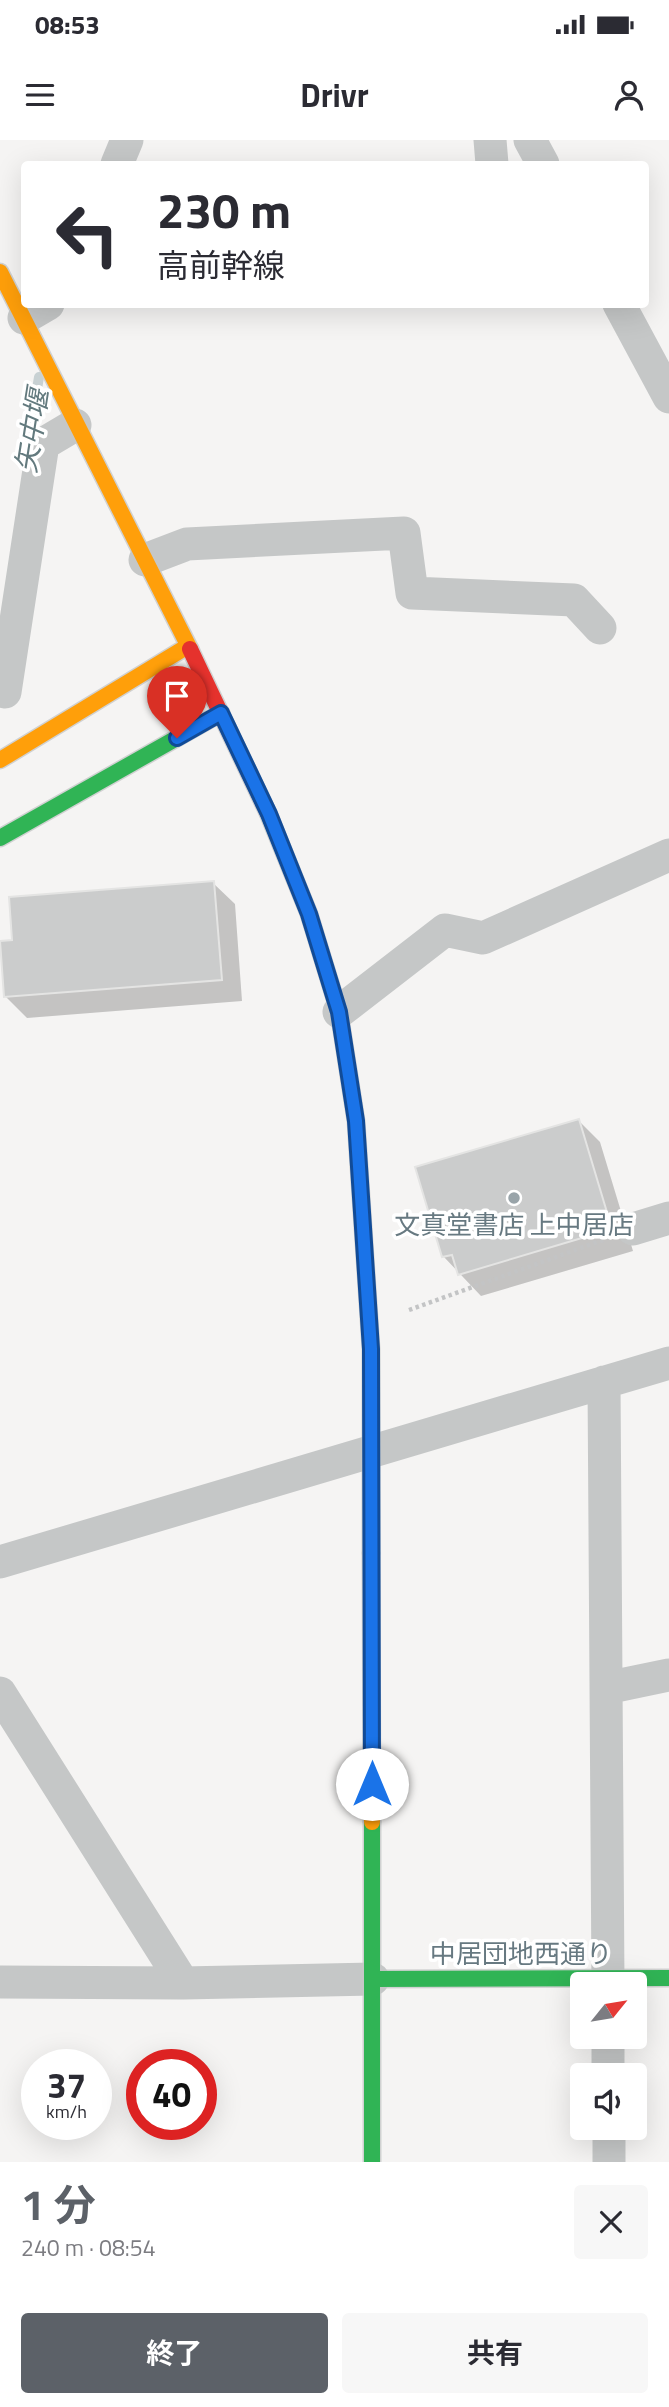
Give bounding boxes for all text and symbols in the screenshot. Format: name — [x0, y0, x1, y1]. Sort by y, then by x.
text: 08:53 — [35, 5, 100, 44]
text: Drivr — [300, 71, 369, 119]
icon: menu — [21, 76, 59, 114]
icon: person — [610, 76, 648, 114]
text: 230 m — [157, 172, 291, 247]
icon: left — [42, 189, 133, 280]
text: 高前幹線 — [157, 241, 285, 289]
water label: 矢中堰 — [4, 381, 60, 476]
pin — [147, 666, 207, 738]
icon: arrive — [158, 677, 196, 715]
marker: 文真堂書店 上中居店 — [506, 1190, 522, 1206]
place label: 文真堂書店 上中居店 — [394, 1205, 634, 1244]
position arrow — [335, 1747, 409, 1821]
street label: 中居団地西通り — [430, 1934, 612, 1973]
north arrow — [570, 1972, 648, 2049]
map controls — [570, 1972, 647, 2140]
speed limit sign: 40 — [126, 2049, 217, 2140]
text: 37 — [47, 2058, 86, 2112]
button: sound — [570, 2063, 647, 2140]
text: km/h — [46, 2098, 87, 2125]
text: 1 分 — [21, 2172, 96, 2236]
button: close — [574, 2185, 648, 2259]
text: 240 m · 08:54 — [21, 2230, 156, 2265]
button: 終了 — [21, 2313, 328, 2393]
button: 共有 — [342, 2313, 648, 2393]

